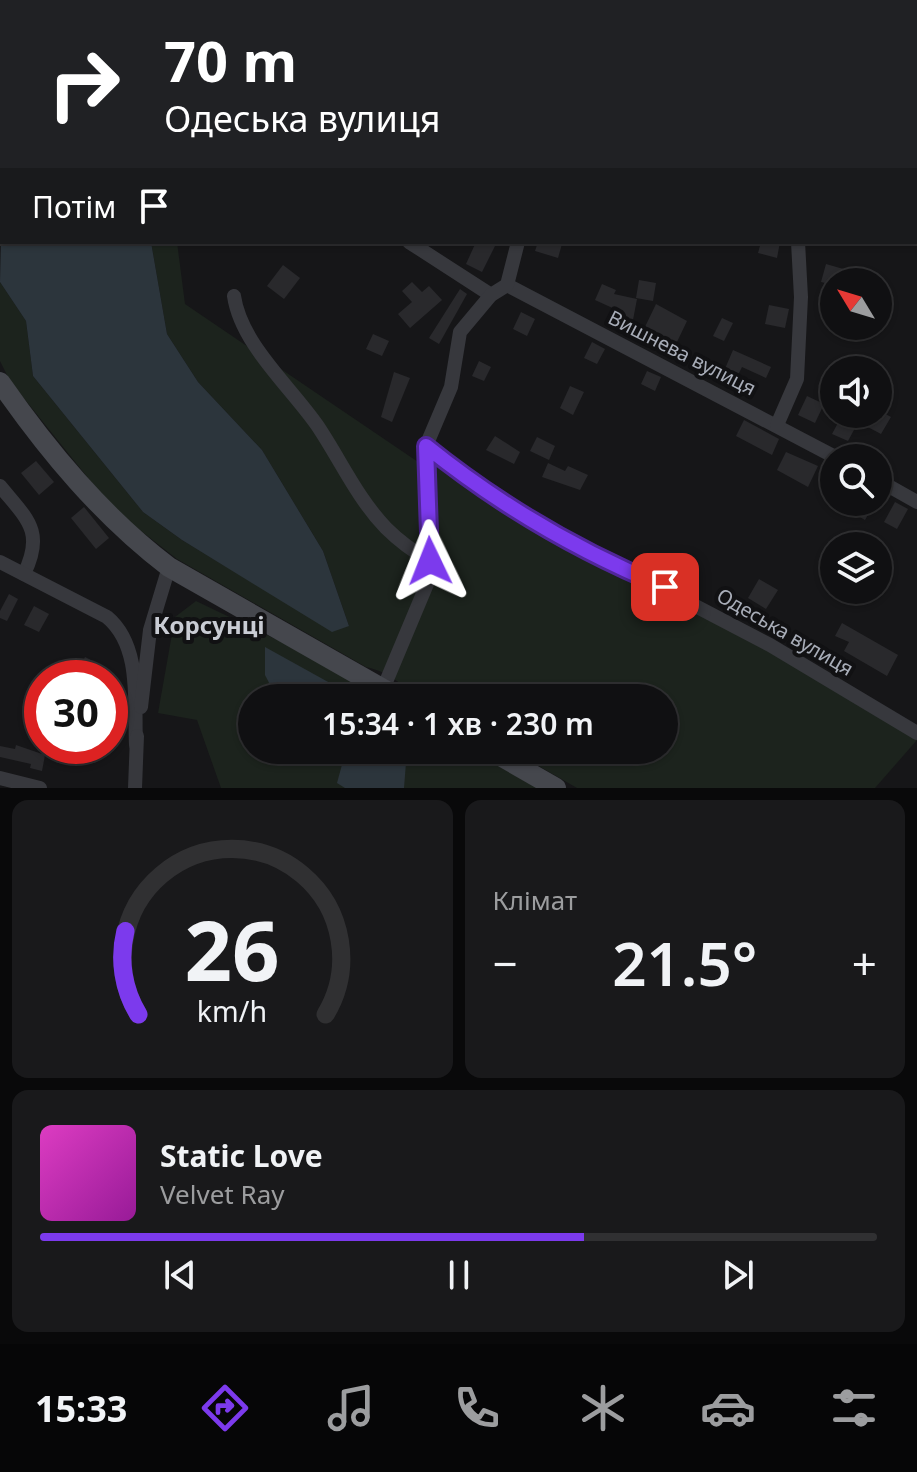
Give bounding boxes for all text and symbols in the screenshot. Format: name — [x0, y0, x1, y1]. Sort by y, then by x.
text: 70 m — [164, 22, 297, 98]
icon: right — [32, 32, 136, 136]
text: Одеська вулиця — [164, 94, 441, 143]
icon: arrive — [132, 184, 176, 228]
text: Потім — [32, 186, 116, 227]
north arrow — [820, 268, 892, 340]
map controls — [820, 268, 892, 604]
street label: Вишнева вулиця — [604, 304, 761, 401]
button: sound — [820, 356, 892, 428]
button: search — [820, 444, 892, 516]
position arrow — [388, 519, 472, 603]
button: layers — [820, 532, 892, 604]
pin — [631, 553, 699, 621]
icon: arrive — [643, 565, 687, 609]
street label: Одеська вулиця — [712, 581, 859, 682]
district label: Корсунці — [153, 608, 265, 641]
speed limit sign: 30 — [24, 660, 128, 764]
text: 15:34 · 1 хв · 230 m — [322, 703, 594, 744]
text: Клімат — [493, 882, 577, 918]
text: 26 — [185, 892, 280, 1005]
text: 21.5° — [612, 922, 757, 1004]
text: − — [493, 933, 518, 993]
text: + — [852, 933, 877, 993]
text: km/h — [197, 991, 267, 1030]
text: Static Love — [160, 1135, 323, 1176]
text: Velvet Ray — [160, 1176, 285, 1212]
icon: previous — [158, 1253, 202, 1297]
icon: pause — [437, 1253, 481, 1297]
icon: next — [716, 1253, 760, 1297]
icon: directions — [197, 1380, 253, 1436]
icon: music — [323, 1380, 379, 1436]
icon: phone — [449, 1380, 505, 1436]
icon: climate — [575, 1380, 631, 1436]
icon: car — [700, 1380, 756, 1436]
icon: filters — [826, 1380, 882, 1436]
text: 15:33 — [35, 1384, 127, 1433]

